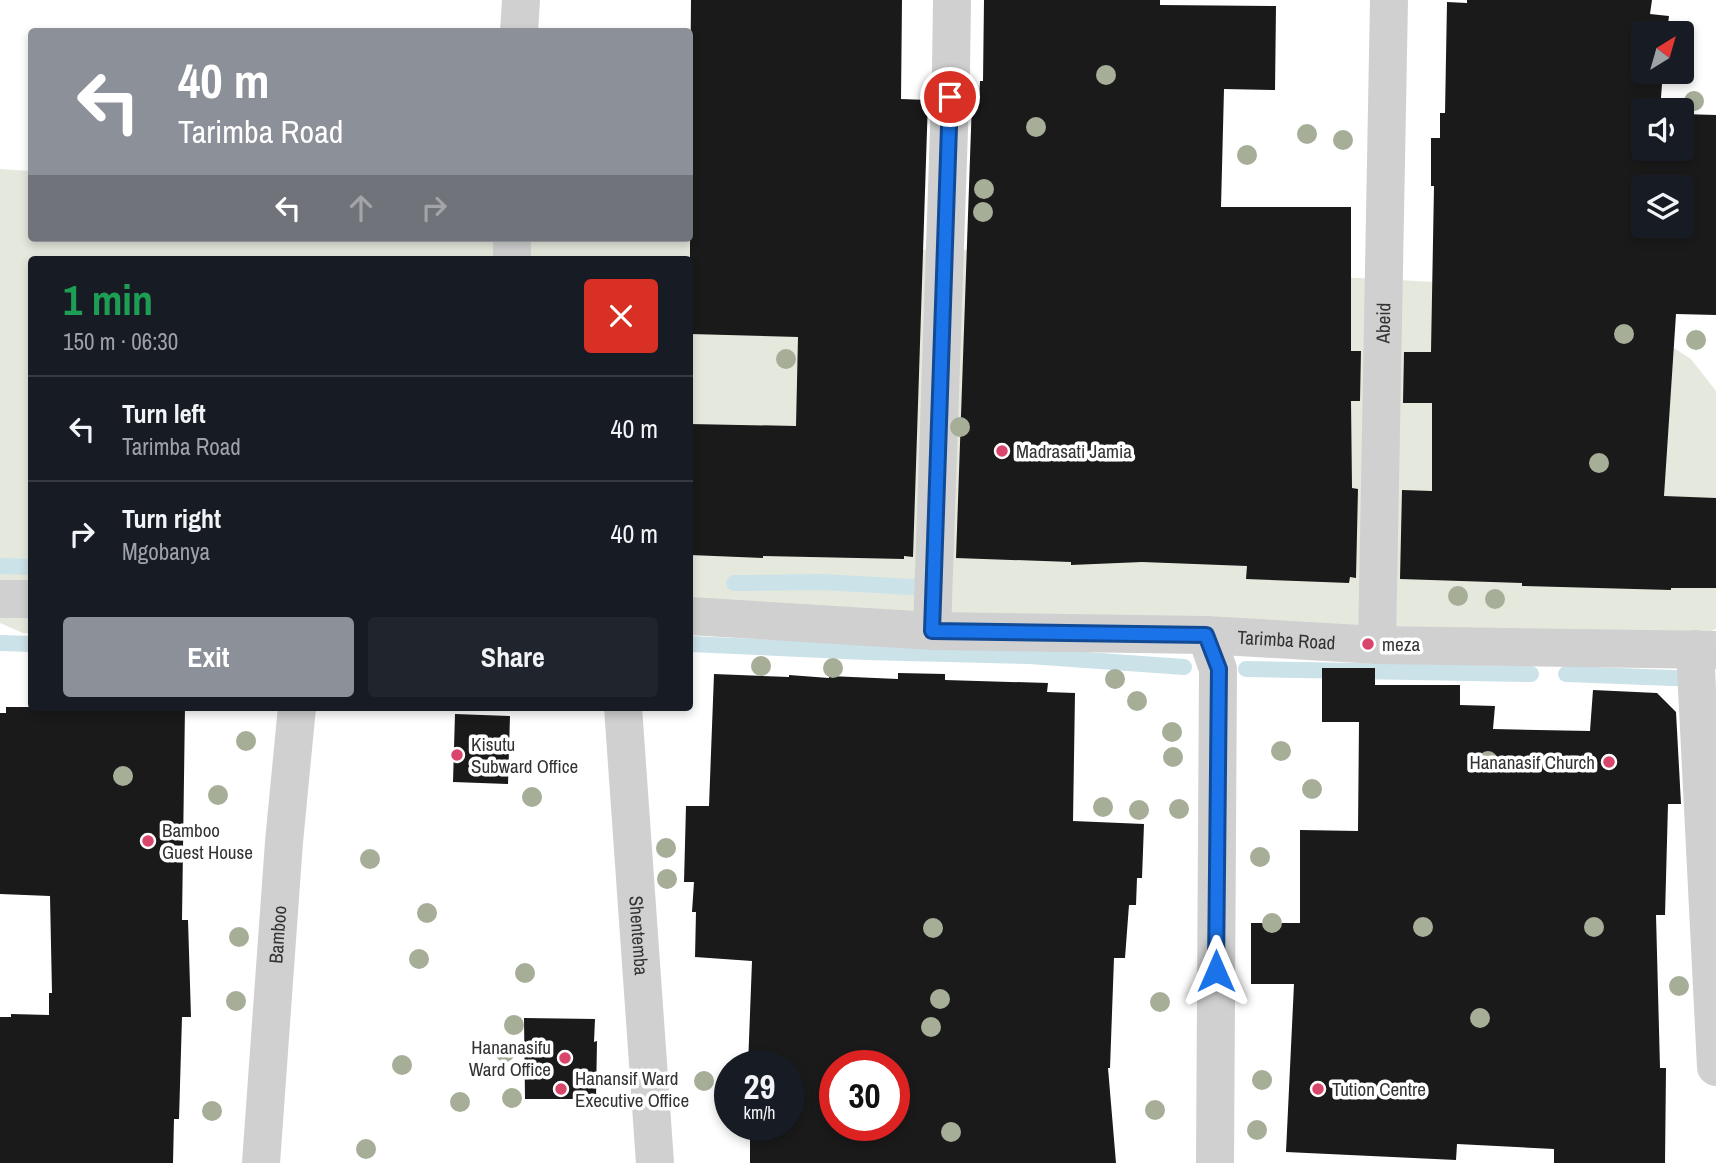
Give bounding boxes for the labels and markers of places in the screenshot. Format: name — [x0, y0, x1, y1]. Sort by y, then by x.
pin — [920, 67, 980, 127]
place label: Madrasati Jamia — [1016, 438, 1132, 464]
marker: Madrasati Jamia — [994, 443, 1010, 459]
place label: meza — [1382, 631, 1420, 657]
marker: meza — [1360, 636, 1376, 652]
place label: Kisutu Subward Office — [471, 731, 578, 779]
marker: Kisutu Subward Office — [449, 747, 465, 763]
place label: Hananasif Church — [1469, 749, 1595, 775]
marker: Hananasif Church — [1601, 754, 1617, 770]
place label: Bamboo Guest House — [162, 817, 253, 865]
marker: Bamboo Guest House — [140, 833, 156, 849]
place label: Hananasifu Ward Office — [469, 1034, 551, 1082]
marker: Hananasifu Ward Office — [557, 1050, 573, 1066]
place label: Hanansif Ward Executive Office — [575, 1065, 689, 1113]
place label: Tution Centre — [1332, 1076, 1426, 1102]
marker: Hanansif Ward Executive Office — [553, 1081, 569, 1097]
marker: Tution Centre — [1310, 1081, 1326, 1097]

